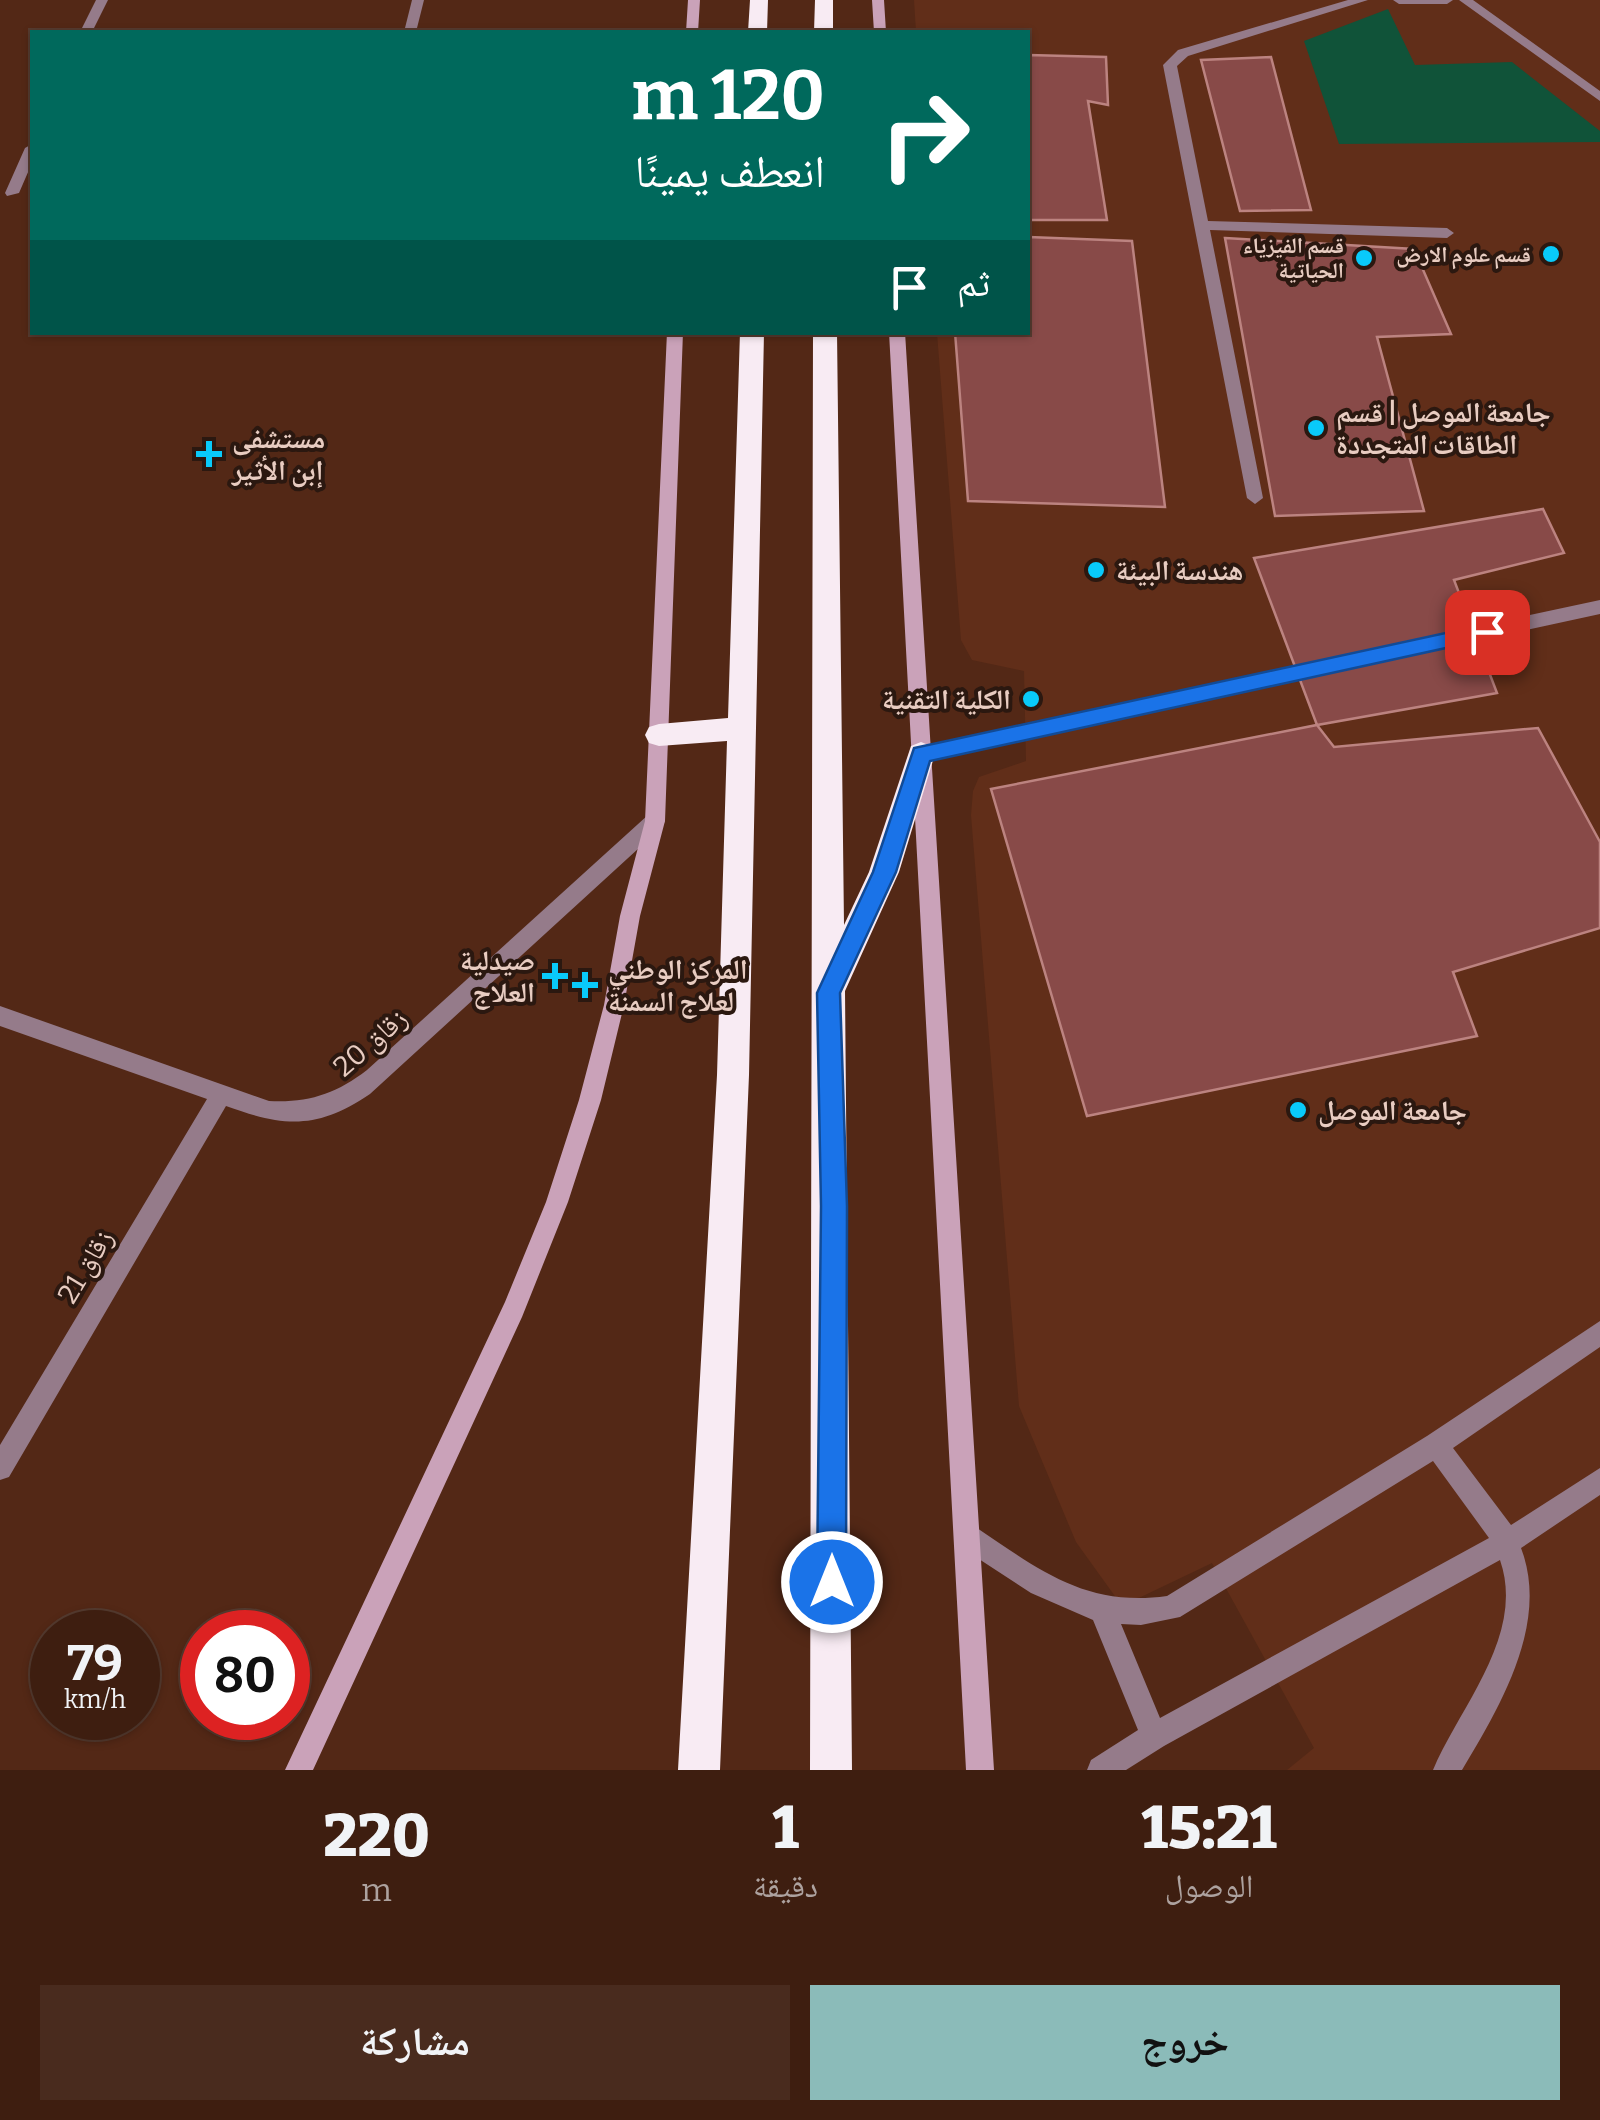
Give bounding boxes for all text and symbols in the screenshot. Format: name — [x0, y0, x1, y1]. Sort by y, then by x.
text: 120 m — [632, 54, 825, 138]
icon: right — [860, 70, 990, 200]
text: انعطف يمينًا — [634, 145, 825, 199]
place label: قسم الفيزياء الحياتية — [1243, 232, 1344, 284]
place label: قسم علوم الارض — [1396, 241, 1531, 270]
marker: قسم علوم الارض — [1540, 243, 1562, 265]
marker: قسم الفيزياء الحياتية — [1353, 247, 1375, 269]
icon: arrive — [882, 260, 937, 315]
text: ثم — [957, 260, 990, 306]
place label: جامعة الموصل | قسم الطاقات المتجددة — [1336, 396, 1551, 461]
marker: جامعة الموصل | قسم الطاقات المتجددة — [1305, 417, 1327, 439]
place label: مستشفى إبن الأثير — [231, 422, 325, 489]
marker: مستشفى إبن الأثير — [196, 441, 222, 467]
place label: هندسة البيئة — [1116, 554, 1243, 587]
marker: هندسة البيئة — [1085, 559, 1107, 581]
pin — [1445, 590, 1530, 675]
icon: arrive — [1460, 605, 1515, 660]
place label: الكلية التقنية — [882, 683, 1011, 716]
marker: الكلية التقنية — [1020, 688, 1042, 710]
place label: صيدلية العلاج — [460, 944, 535, 1010]
place label: المركز الوطني لعلاج السمنة — [608, 953, 748, 1019]
marker: صيدلية العلاج — [544, 965, 566, 987]
marker: المركز الوطني لعلاج السمنة — [572, 972, 598, 998]
street label: زقاق 20 — [327, 1002, 414, 1084]
place label: جامعة الموصل — [1318, 1094, 1467, 1128]
marker: جامعة الموصل — [1287, 1099, 1309, 1121]
street label: زقاق 21 — [51, 1223, 121, 1310]
position arrow — [780, 1530, 884, 1634]
speed limit sign: 80 — [180, 1610, 310, 1740]
text: 79 — [67, 1633, 123, 1693]
text: km/h — [64, 1685, 126, 1715]
text: 1 — [772, 1792, 799, 1864]
text: 15:21 — [1141, 1792, 1277, 1864]
text: 220 — [323, 1800, 430, 1872]
text: دقيقة — [753, 1867, 818, 1905]
text: الوصول — [1165, 1867, 1253, 1905]
text: m — [361, 1871, 392, 1909]
button: مشاركة — [40, 1985, 790, 2100]
button: خروج — [810, 1985, 1560, 2100]

